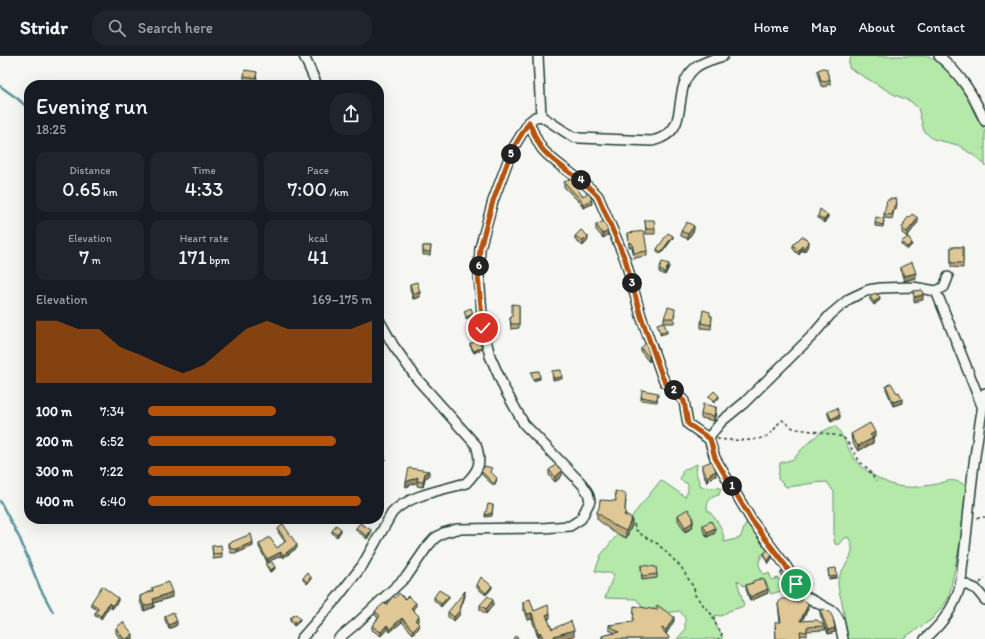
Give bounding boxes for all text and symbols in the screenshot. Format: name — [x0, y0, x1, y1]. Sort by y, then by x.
search box — [92, 10, 372, 46]
text: Stridr — [20, 16, 68, 39]
icon: search — [106, 17, 128, 39]
text: Search here — [138, 19, 213, 37]
text: Home — [754, 19, 789, 36]
text: Map — [811, 19, 837, 36]
text: About — [859, 19, 895, 36]
text: Contact — [917, 19, 965, 36]
text: Evening run — [36, 93, 148, 120]
button: share — [330, 93, 372, 135]
text: 18:25 — [36, 122, 66, 137]
pin: 5 — [501, 144, 521, 164]
text: 5 — [508, 147, 514, 160]
text: Distance — [69, 164, 111, 177]
text: Time — [192, 164, 216, 177]
text: Pace — [307, 164, 329, 177]
pin: 4 — [571, 170, 591, 190]
text: 4 — [578, 173, 584, 186]
text: 0.65 — [62, 177, 101, 201]
text: 4:33 — [185, 177, 223, 201]
text: 7:00 — [287, 177, 327, 201]
text: km — [101, 186, 118, 199]
text: /km — [327, 186, 349, 199]
text: Elevation — [68, 232, 112, 245]
text: Heart rate — [180, 232, 228, 245]
text: kcal — [308, 232, 328, 245]
text: 7 — [79, 245, 89, 269]
text: 171 — [178, 245, 207, 269]
text: 41 — [307, 245, 329, 269]
text: m — [89, 254, 101, 267]
text: bpm — [207, 254, 230, 267]
pin: 6 — [469, 256, 489, 276]
text: 6 — [476, 259, 482, 272]
pin: 3 — [622, 273, 642, 293]
text: 3 — [629, 276, 635, 289]
text: Elevation — [36, 292, 88, 307]
text: 169–175 m — [312, 292, 372, 307]
pin — [466, 311, 500, 345]
icon: check — [472, 317, 494, 339]
pin: 2 — [664, 380, 684, 400]
text: 2 — [671, 383, 677, 396]
text: 100 m — [36, 404, 72, 419]
text: 7:34 — [100, 404, 125, 419]
text: 200 m — [36, 434, 73, 449]
text: 6:52 — [100, 434, 124, 449]
text: 300 m — [36, 464, 73, 479]
text: 7:22 — [100, 464, 123, 479]
pin: 1 — [722, 476, 742, 496]
text: 1 — [729, 479, 735, 492]
text: 400 m — [36, 494, 74, 509]
text: 6:40 — [100, 494, 126, 509]
pin — [779, 567, 813, 601]
icon: arrive — [785, 573, 807, 595]

